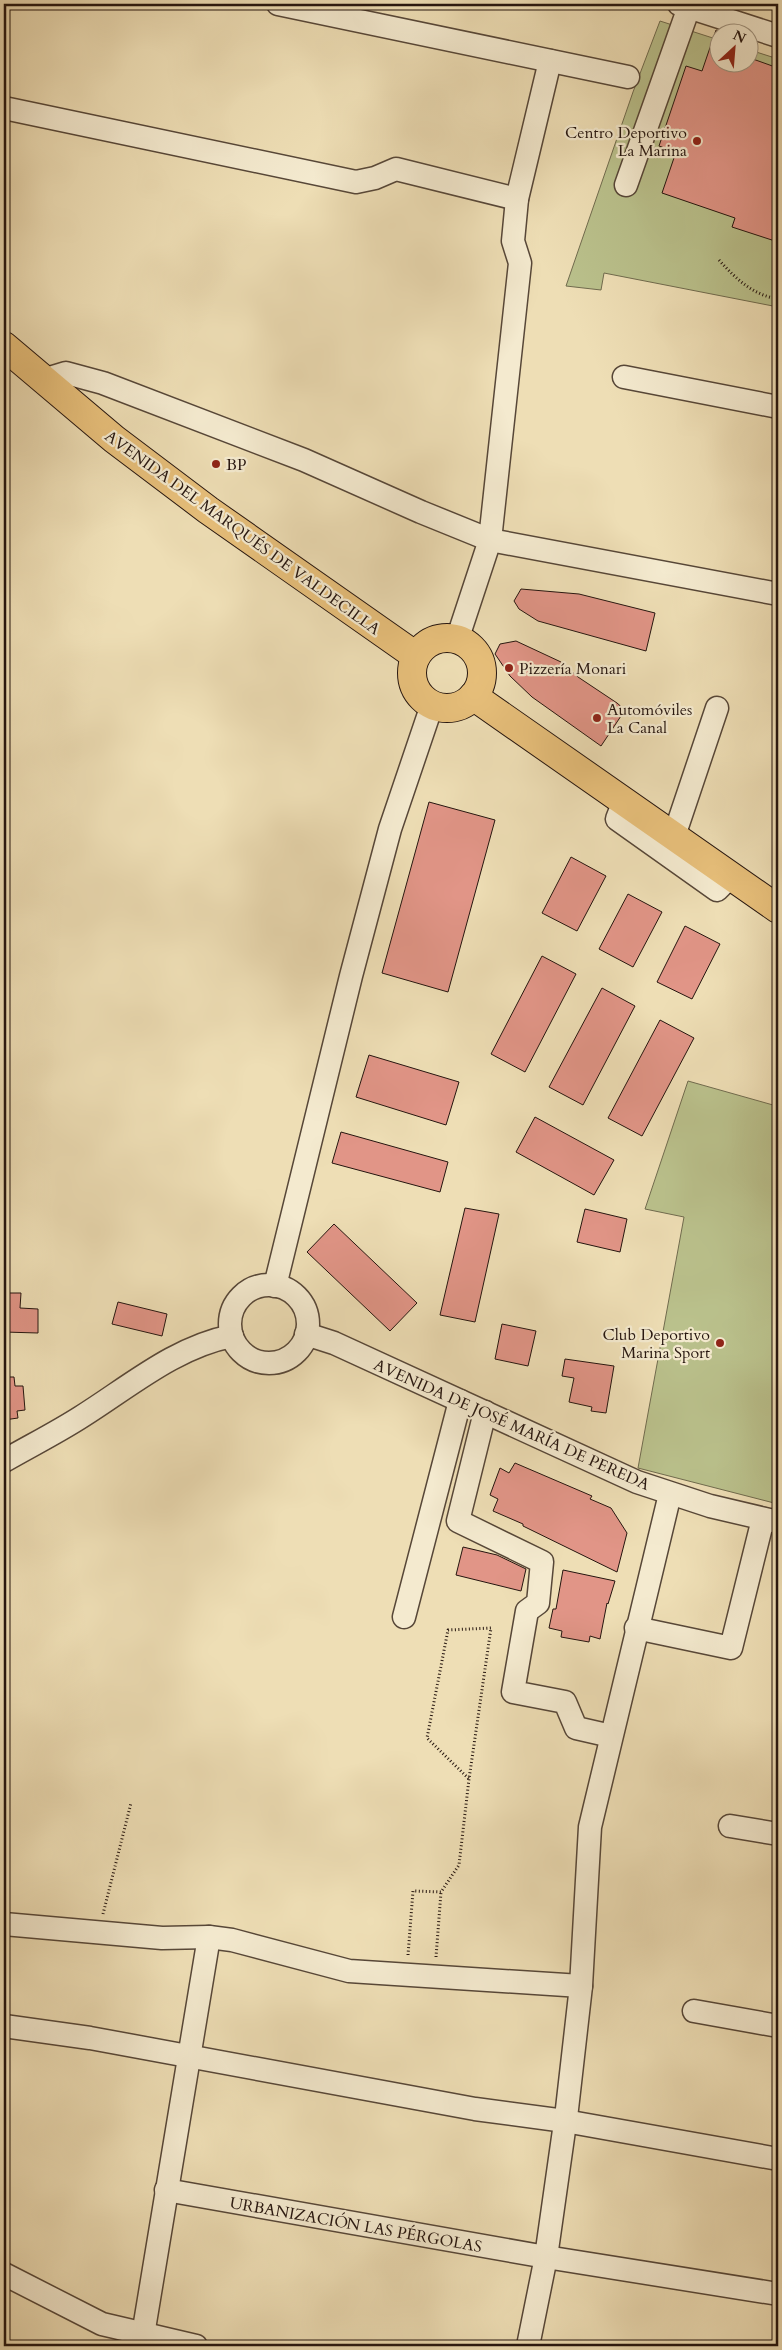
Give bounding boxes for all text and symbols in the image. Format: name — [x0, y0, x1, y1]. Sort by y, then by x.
north arrow — [710, 22, 760, 72]
text: N — [730, 26, 749, 48]
place label: Centro Deportivo La Marina — [565, 122, 687, 162]
marker: Centro Deportivo La Marina — [691, 135, 703, 147]
street label: AVENIDA DEL MARQUÉS DE VALDECILLA — [100, 425, 385, 641]
place label: BP — [226, 454, 246, 476]
marker: BP — [210, 458, 222, 470]
place label: Pizzería Monari — [519, 658, 627, 680]
marker: Pizzería Monari — [503, 662, 515, 674]
place label: Automóviles La Canal — [607, 699, 692, 739]
marker: Automóviles La Canal — [591, 712, 603, 724]
place label: Club Deportivo Marina Sport — [602, 1324, 710, 1364]
marker: Club Deportivo Marina Sport — [714, 1337, 726, 1349]
street label: AVENIDA DE JOSÉ MARÍA DE PEREDA — [370, 1354, 654, 1496]
street label: URBANIZACIÓN LAS PÉRGOLAS — [228, 2192, 484, 2258]

